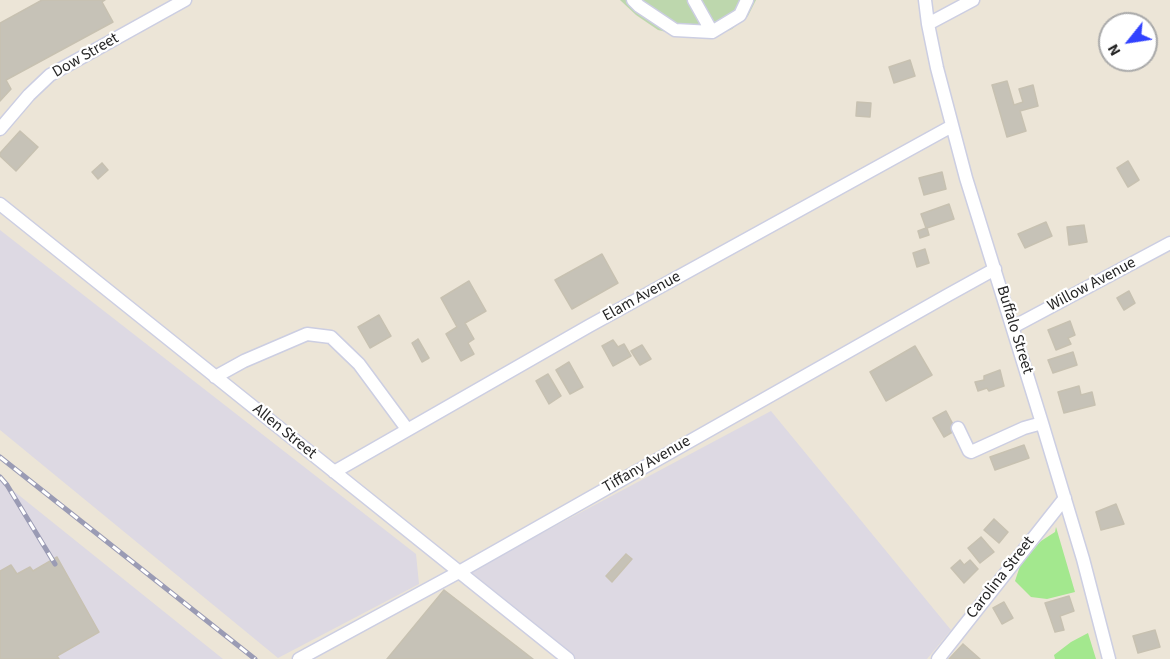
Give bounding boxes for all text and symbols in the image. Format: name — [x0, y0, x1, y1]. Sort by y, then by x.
north arrow — [1098, 12, 1158, 72]
street label: Dow Street — [49, 29, 123, 83]
text: N — [1102, 40, 1126, 60]
street label: Willow Avenue — [1045, 254, 1139, 316]
street label: Elam Avenue — [600, 268, 684, 326]
street label: Buffalo Street — [991, 284, 1037, 376]
street label: Allen Street — [248, 400, 320, 464]
street label: Tiffany Avenue — [600, 432, 694, 498]
street label: Carolina Street — [963, 533, 1039, 623]

